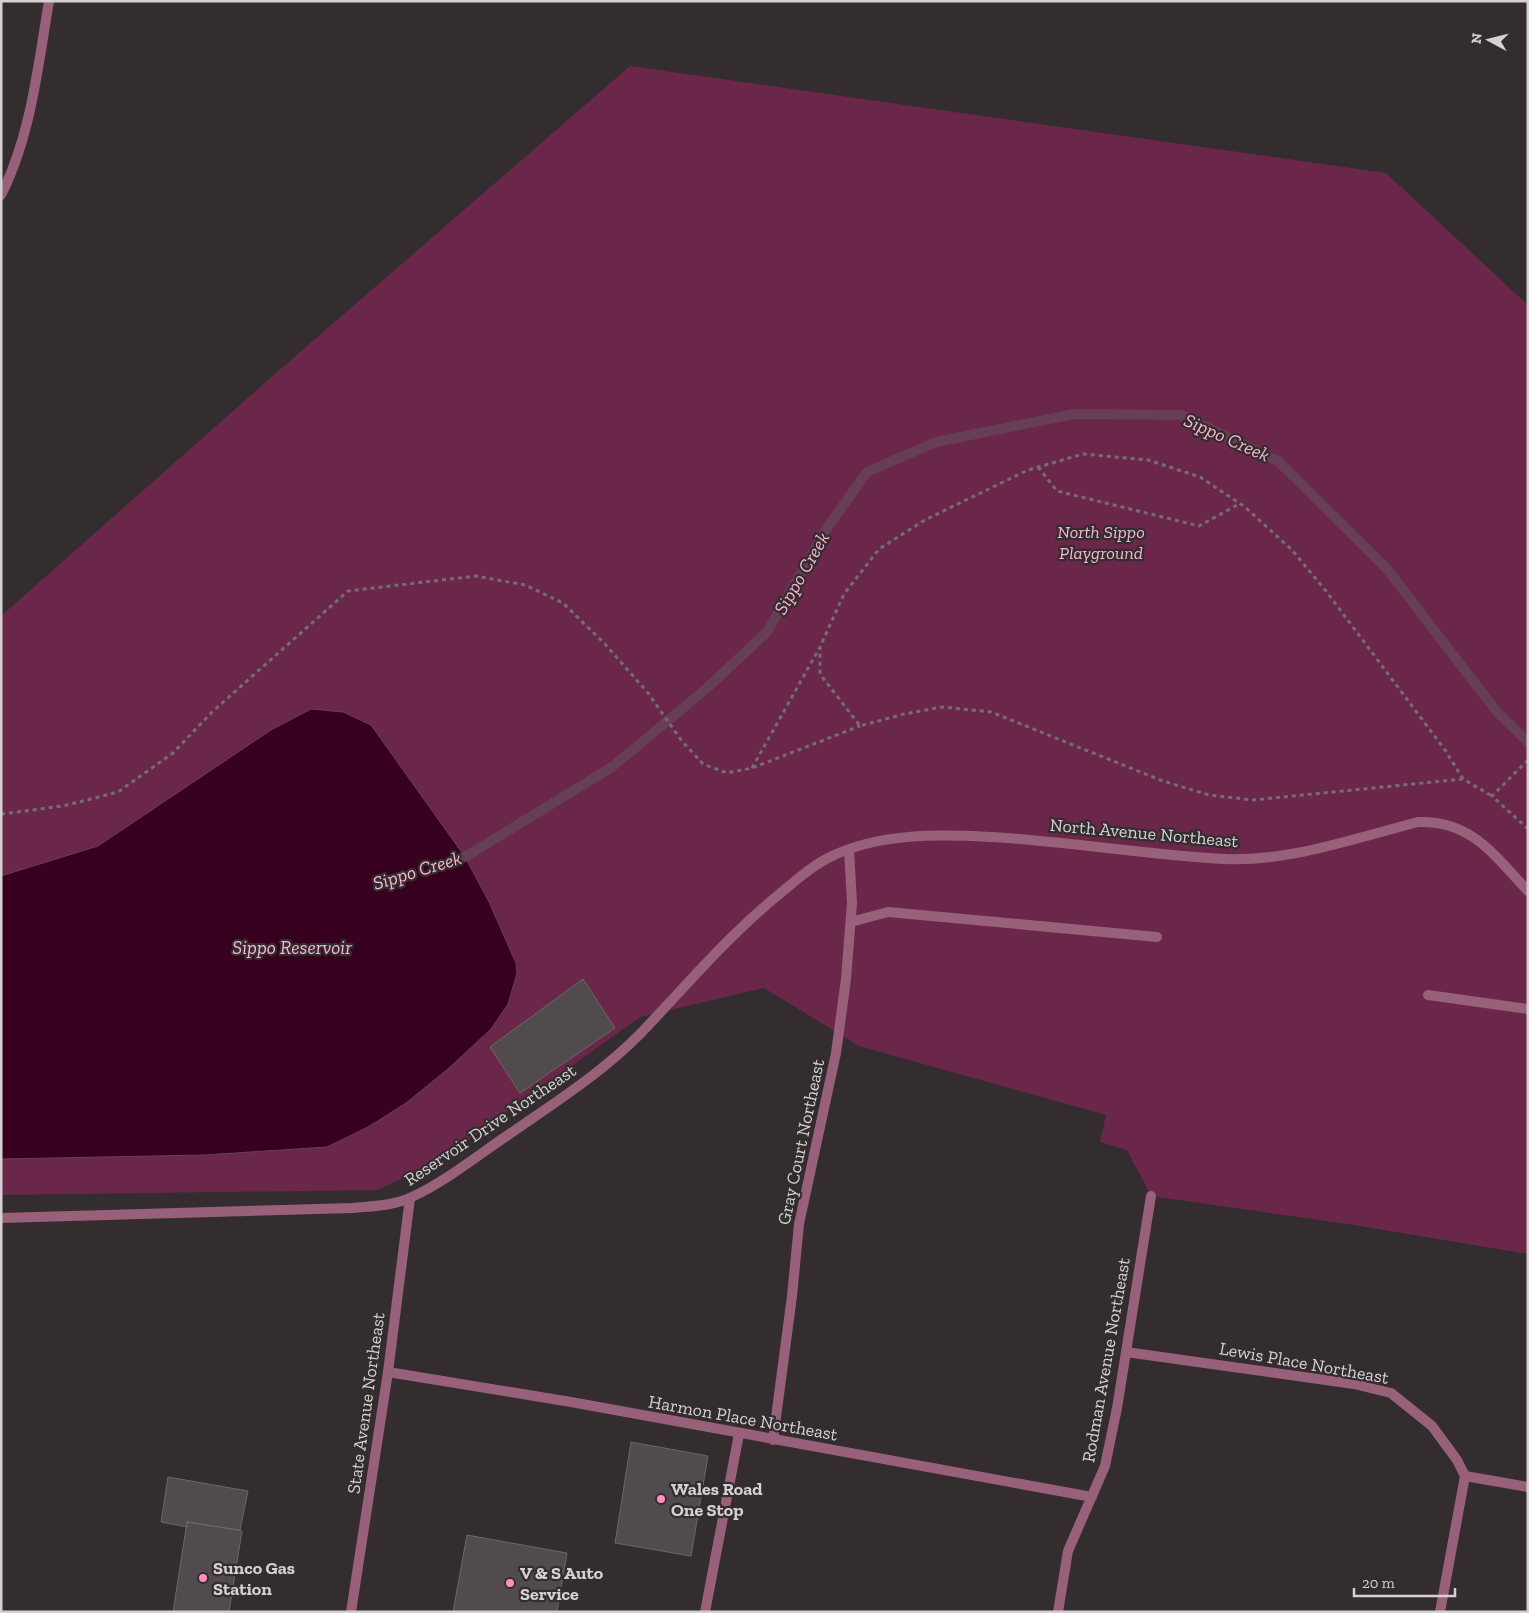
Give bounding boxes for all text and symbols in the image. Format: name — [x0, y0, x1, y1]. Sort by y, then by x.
north arrow — [1464, 15, 1514, 65]
text: N — [1468, 32, 1486, 45]
water label: Sippo Creek — [1180, 408, 1273, 467]
park label: North Sippo Playground — [1057, 521, 1145, 564]
water label: Sippo Creek — [769, 528, 834, 619]
street label: North Avenue Northeast — [1049, 814, 1239, 852]
water label: Sippo Creek — [370, 846, 464, 895]
water label: Sippo Reservoir — [232, 936, 352, 959]
street label: Gray Court Northeast — [773, 1057, 829, 1227]
street label: Reservoir Drive Northeast — [400, 1059, 580, 1191]
street label: Rodman Avenue Northeast — [1077, 1256, 1135, 1464]
street label: State Avenue Northeast — [342, 1311, 390, 1495]
street label: Lewis Place Northeast — [1218, 1337, 1391, 1389]
street label: Harmon Place Northeast — [647, 1391, 840, 1446]
place label: Wales Road One Stop — [671, 1478, 763, 1521]
marker: Wales Road One Stop — [655, 1493, 667, 1505]
place label: Sunco Gas Station — [213, 1557, 295, 1600]
place label: V & S Auto Service — [520, 1562, 604, 1605]
scale bar — [1354, 1566, 1455, 1598]
marker: Sunco Gas Station — [197, 1572, 209, 1584]
text: 20 m — [1362, 1574, 1395, 1592]
marker: V & S Auto Service — [504, 1577, 516, 1589]

